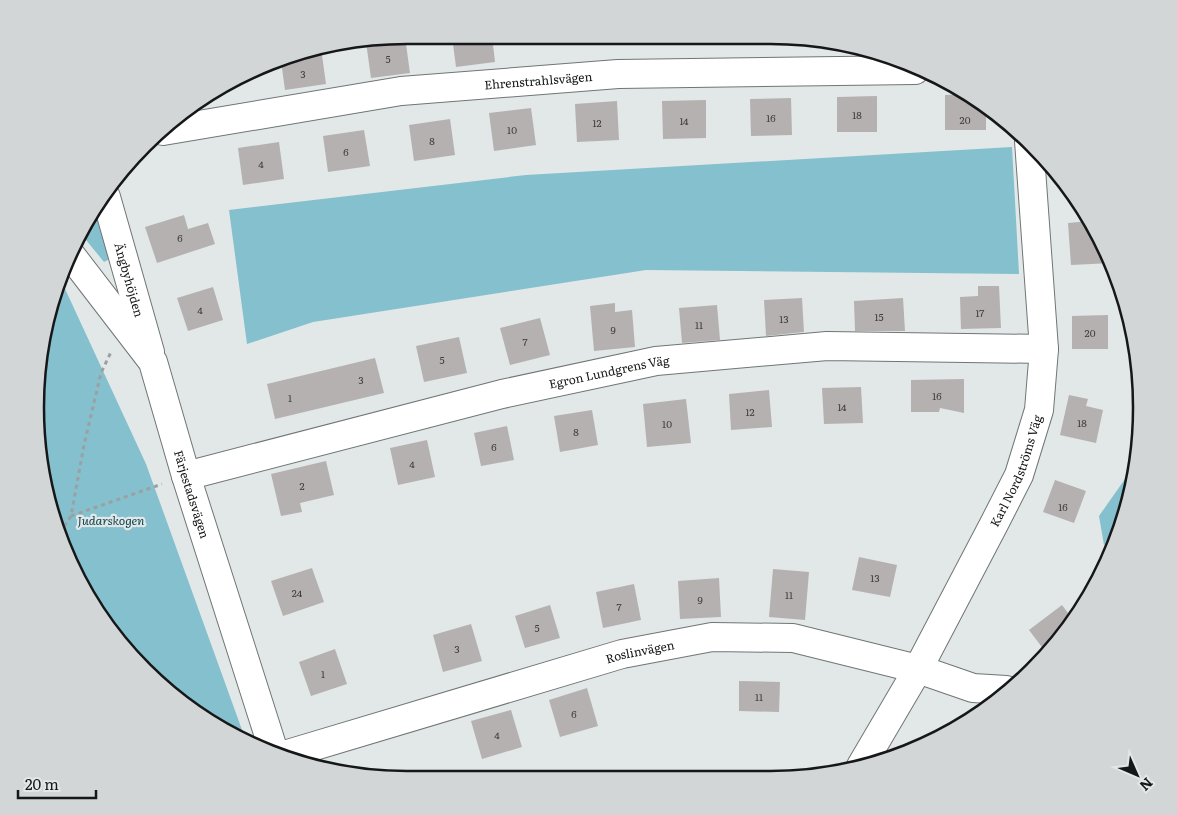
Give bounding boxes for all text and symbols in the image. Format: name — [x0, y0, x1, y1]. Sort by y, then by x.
house number: 5 — [385, 51, 391, 66]
house number: 3 — [300, 66, 306, 81]
street label: Ehrenstrahlsvägen — [484, 67, 593, 93]
house number: 18 — [852, 107, 862, 122]
house number: 16 — [766, 110, 776, 125]
house number: 20 — [960, 112, 971, 127]
house number: 14 — [679, 113, 689, 128]
house number: 12 — [592, 115, 602, 130]
house number: 10 — [507, 122, 517, 137]
house number: 8 — [429, 133, 435, 148]
house number: 6 — [343, 144, 349, 159]
house number: 4 — [258, 156, 264, 171]
house number: 6 — [177, 230, 183, 245]
street label: Ängbyhöjden — [110, 240, 149, 319]
house number: 4 — [197, 302, 203, 317]
house number: 17 — [976, 305, 984, 320]
house number: 15 — [874, 309, 884, 324]
house number: 13 — [779, 311, 789, 326]
house number: 11 — [695, 317, 703, 332]
house number: 9 — [610, 322, 616, 337]
house number: 20 — [1085, 325, 1096, 340]
house number: 7 — [522, 334, 528, 349]
street label: Egron Lundgrens Väg — [547, 351, 671, 393]
house number: 5 — [439, 352, 445, 367]
house number: 3 — [358, 372, 364, 387]
house number: 16 — [932, 388, 942, 403]
house number: 1 — [288, 390, 292, 405]
house number: 14 — [837, 399, 847, 414]
house number: 12 — [745, 404, 755, 419]
street label: Karl Nordströms Väg — [985, 412, 1046, 530]
house number: 18 — [1077, 415, 1087, 430]
house number: 10 — [662, 416, 672, 431]
house number: 8 — [573, 424, 579, 439]
house number: 6 — [491, 439, 497, 454]
street label: Färjestadsvägen — [170, 448, 214, 541]
house number: 4 — [409, 456, 415, 471]
house number: 2 — [299, 478, 305, 493]
house number: 16 — [1058, 499, 1068, 514]
park label: Judarskogen — [78, 511, 144, 529]
house number: 13 — [870, 570, 880, 585]
house number: 24 — [292, 585, 303, 600]
house number: 11 — [785, 587, 793, 602]
house number: 9 — [697, 592, 703, 607]
house number: 7 — [616, 599, 622, 614]
house number: 5 — [534, 620, 540, 635]
street label: Roslinvägen — [603, 635, 676, 667]
house number: 3 — [454, 641, 460, 656]
house number: 1 — [321, 666, 325, 681]
house number: 11 — [755, 689, 763, 704]
house number: 6 — [571, 706, 577, 721]
house number: 4 — [494, 727, 500, 742]
north arrow — [1112, 750, 1162, 800]
scale bar — [18, 768, 95, 800]
text: 20 m — [25, 772, 59, 795]
text: N — [1135, 774, 1158, 796]

